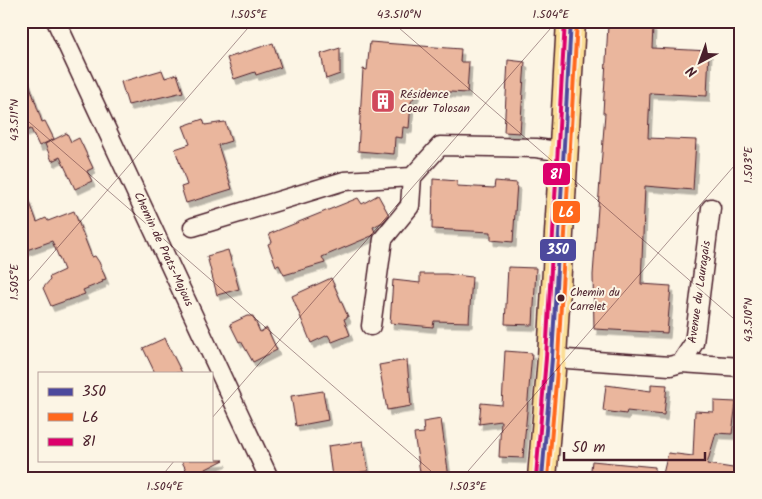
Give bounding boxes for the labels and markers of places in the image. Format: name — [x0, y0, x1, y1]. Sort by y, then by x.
place label: Résidence Coeur Tolosan — [400, 85, 470, 118]
building icon: Résidence Coeur Tolosan — [370, 88, 396, 114]
place label: Chemin du Carrelet — [570, 284, 621, 316]
marker: Chemin du Carrelet — [556, 293, 566, 303]

